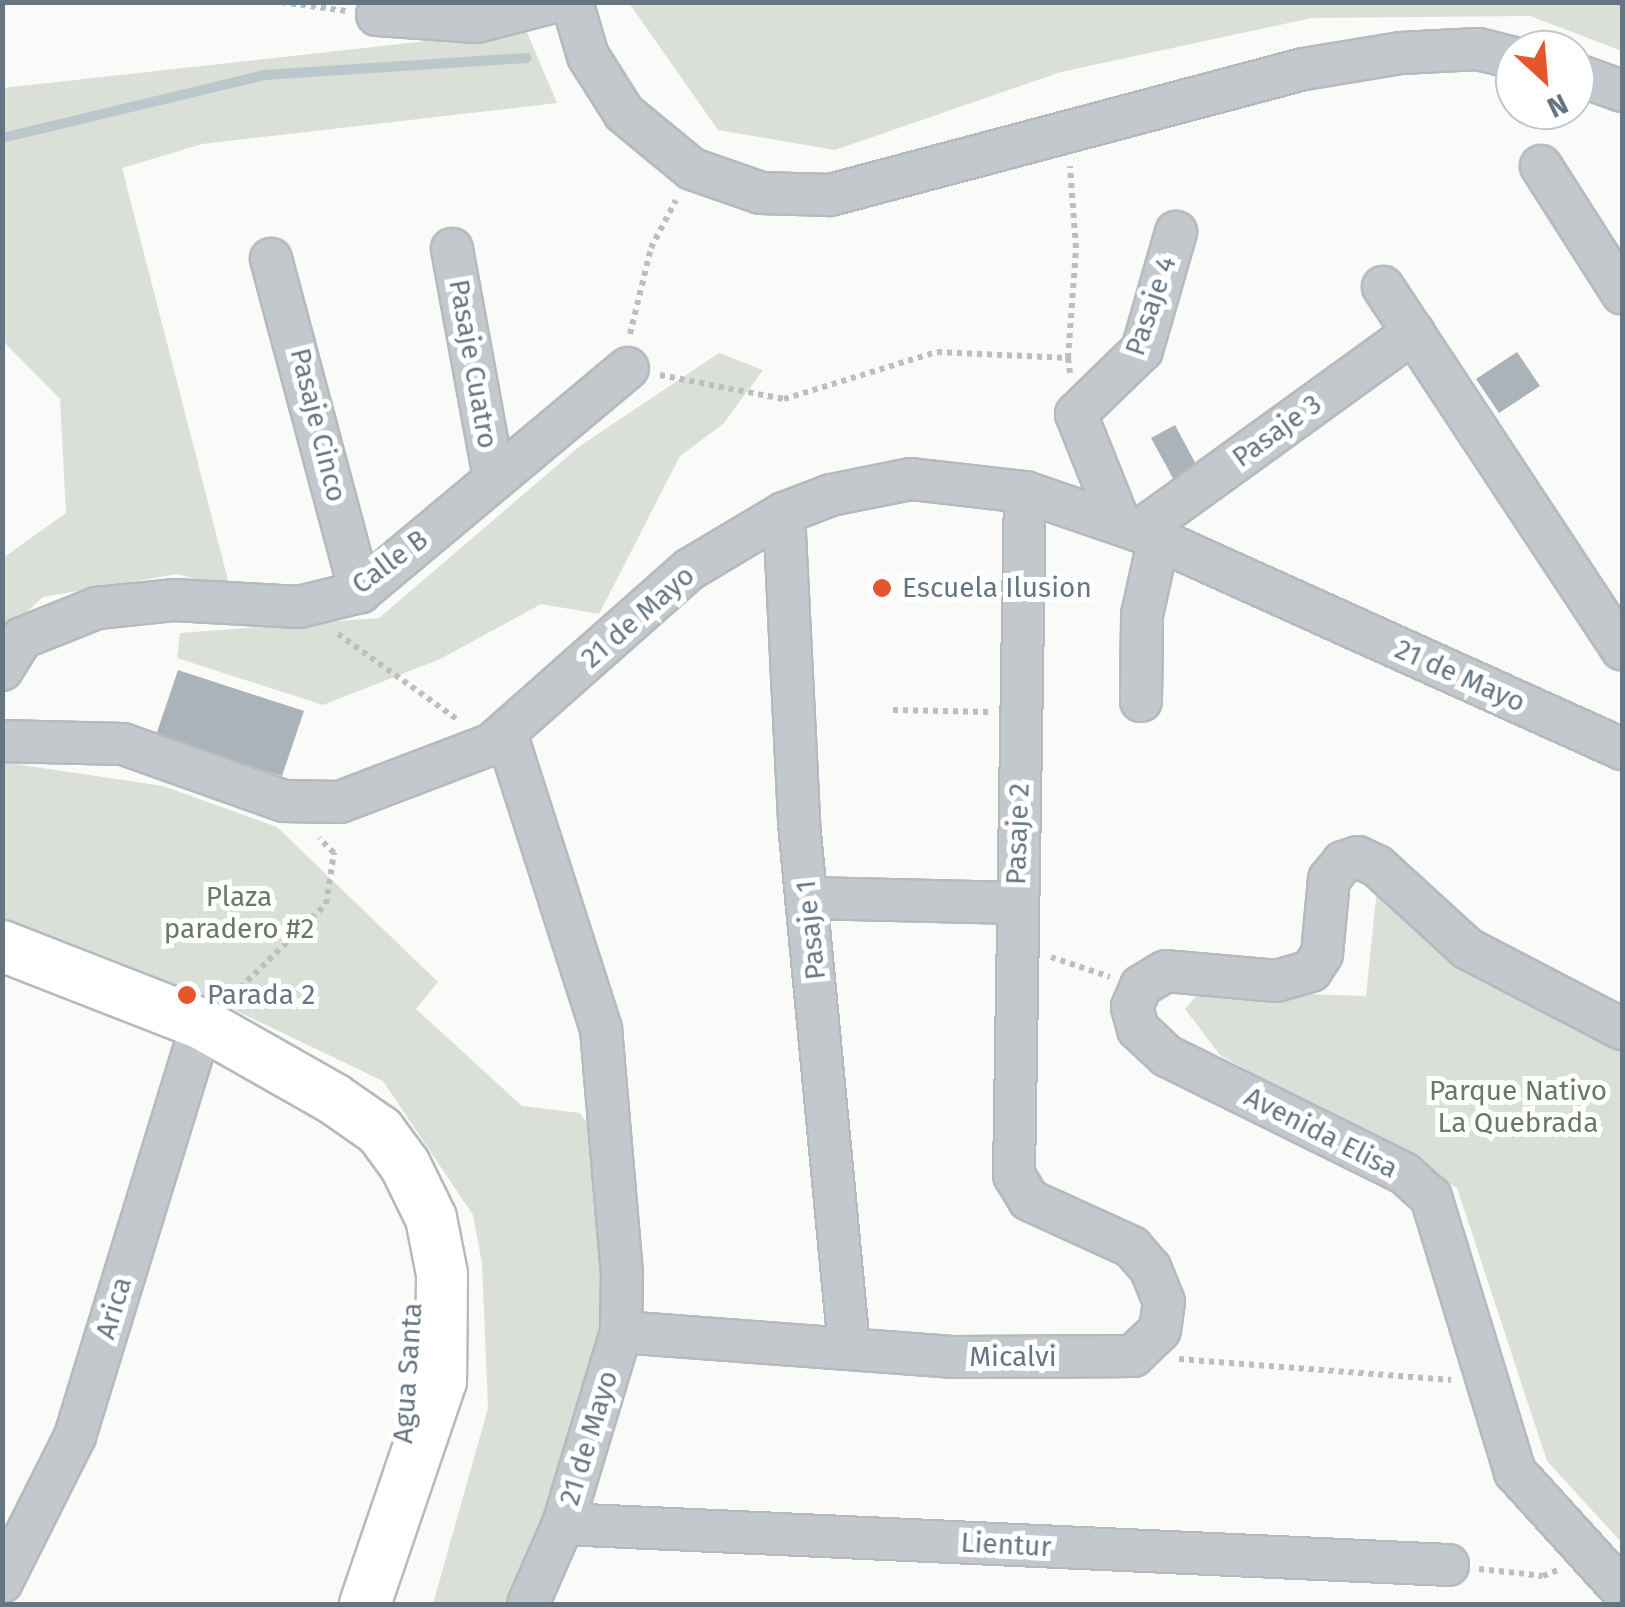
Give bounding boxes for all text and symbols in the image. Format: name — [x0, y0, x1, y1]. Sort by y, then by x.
north arrow — [1495, 30, 1595, 130]
text: N — [1542, 87, 1573, 125]
street label: Pasaje 4 — [1118, 252, 1184, 360]
street label: Pasaje Cuatro — [442, 277, 504, 451]
street label: Pasaje Cinco — [283, 345, 353, 505]
street label: Pasaje 3 — [1226, 387, 1328, 475]
street label: Calle B — [345, 523, 435, 601]
street label: 21 de Mayo — [575, 559, 701, 675]
place label: Escuela Ilusion — [902, 571, 1092, 605]
marker: Escuela Ilusion — [871, 577, 893, 599]
street label: 21 de Mayo — [1390, 632, 1530, 720]
street label: Pasaje 2 — [999, 783, 1037, 885]
street label: Pasaje 1 — [789, 878, 833, 982]
park label: Plaza paradero #2 — [164, 880, 314, 946]
place label: Parada 2 — [207, 978, 315, 1012]
marker: Parada 2 — [176, 984, 198, 1006]
park label: Parque Nativo La Quebrada — [1429, 1074, 1607, 1140]
street label: Avenida Elisa — [1239, 1080, 1403, 1186]
street label: Arica — [89, 1273, 139, 1343]
street label: Agua Santa — [386, 1301, 430, 1445]
street label: Micalvi — [969, 1340, 1057, 1374]
street label: 21 de Mayo — [553, 1367, 625, 1509]
street label: Lientur — [960, 1526, 1052, 1564]

